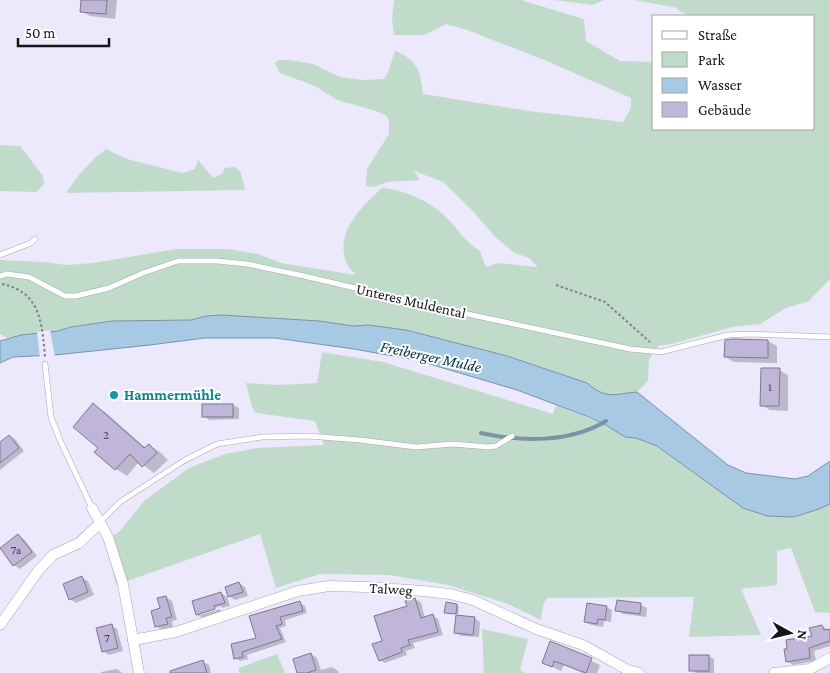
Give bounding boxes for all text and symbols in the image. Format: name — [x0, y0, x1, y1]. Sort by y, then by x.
scale bar — [18, 15, 109, 47]
legend — [652, 15, 815, 130]
text: 50 m — [25, 25, 55, 41]
text: Straße — [698, 27, 737, 43]
text: Park — [698, 52, 725, 68]
text: Wasser — [698, 77, 742, 93]
text: Gebäude — [698, 102, 752, 118]
street label: Unteres Muldental — [355, 281, 468, 321]
water label: Freiberger Mulde — [379, 338, 483, 376]
house number: 1 — [768, 380, 772, 394]
place label: Hammermühle — [124, 387, 221, 403]
marker: Hammermühle — [108, 389, 120, 401]
house number: 2 — [103, 428, 109, 442]
house number: 7a — [11, 543, 22, 557]
street label: Talweg — [369, 580, 413, 599]
north arrow — [765, 608, 815, 658]
text: N — [794, 629, 811, 641]
house number: 7 — [104, 631, 110, 645]

